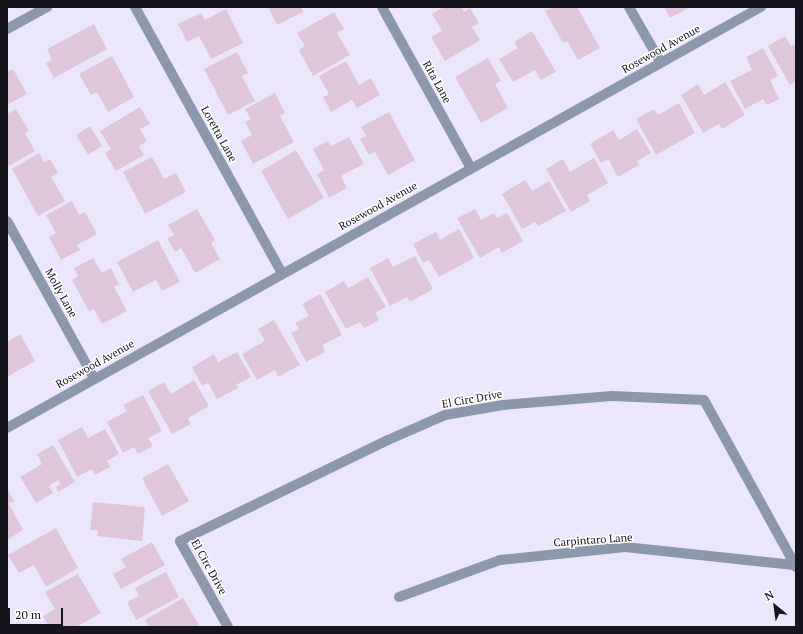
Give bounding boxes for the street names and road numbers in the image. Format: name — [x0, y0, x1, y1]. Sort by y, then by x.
street label: Rosewood Avenue — [619, 22, 703, 76]
street label: Rita Lane — [420, 59, 454, 105]
street label: Loretta Lane — [198, 104, 240, 164]
street label: Rosewood Avenue — [336, 179, 420, 233]
street label: Molly Lane — [42, 266, 80, 320]
street label: Rosewood Avenue — [53, 337, 137, 391]
street label: El Circ Drive — [441, 387, 503, 411]
street label: Carpintaro Lane — [553, 531, 633, 549]
street label: El Circ Drive — [188, 537, 230, 597]

